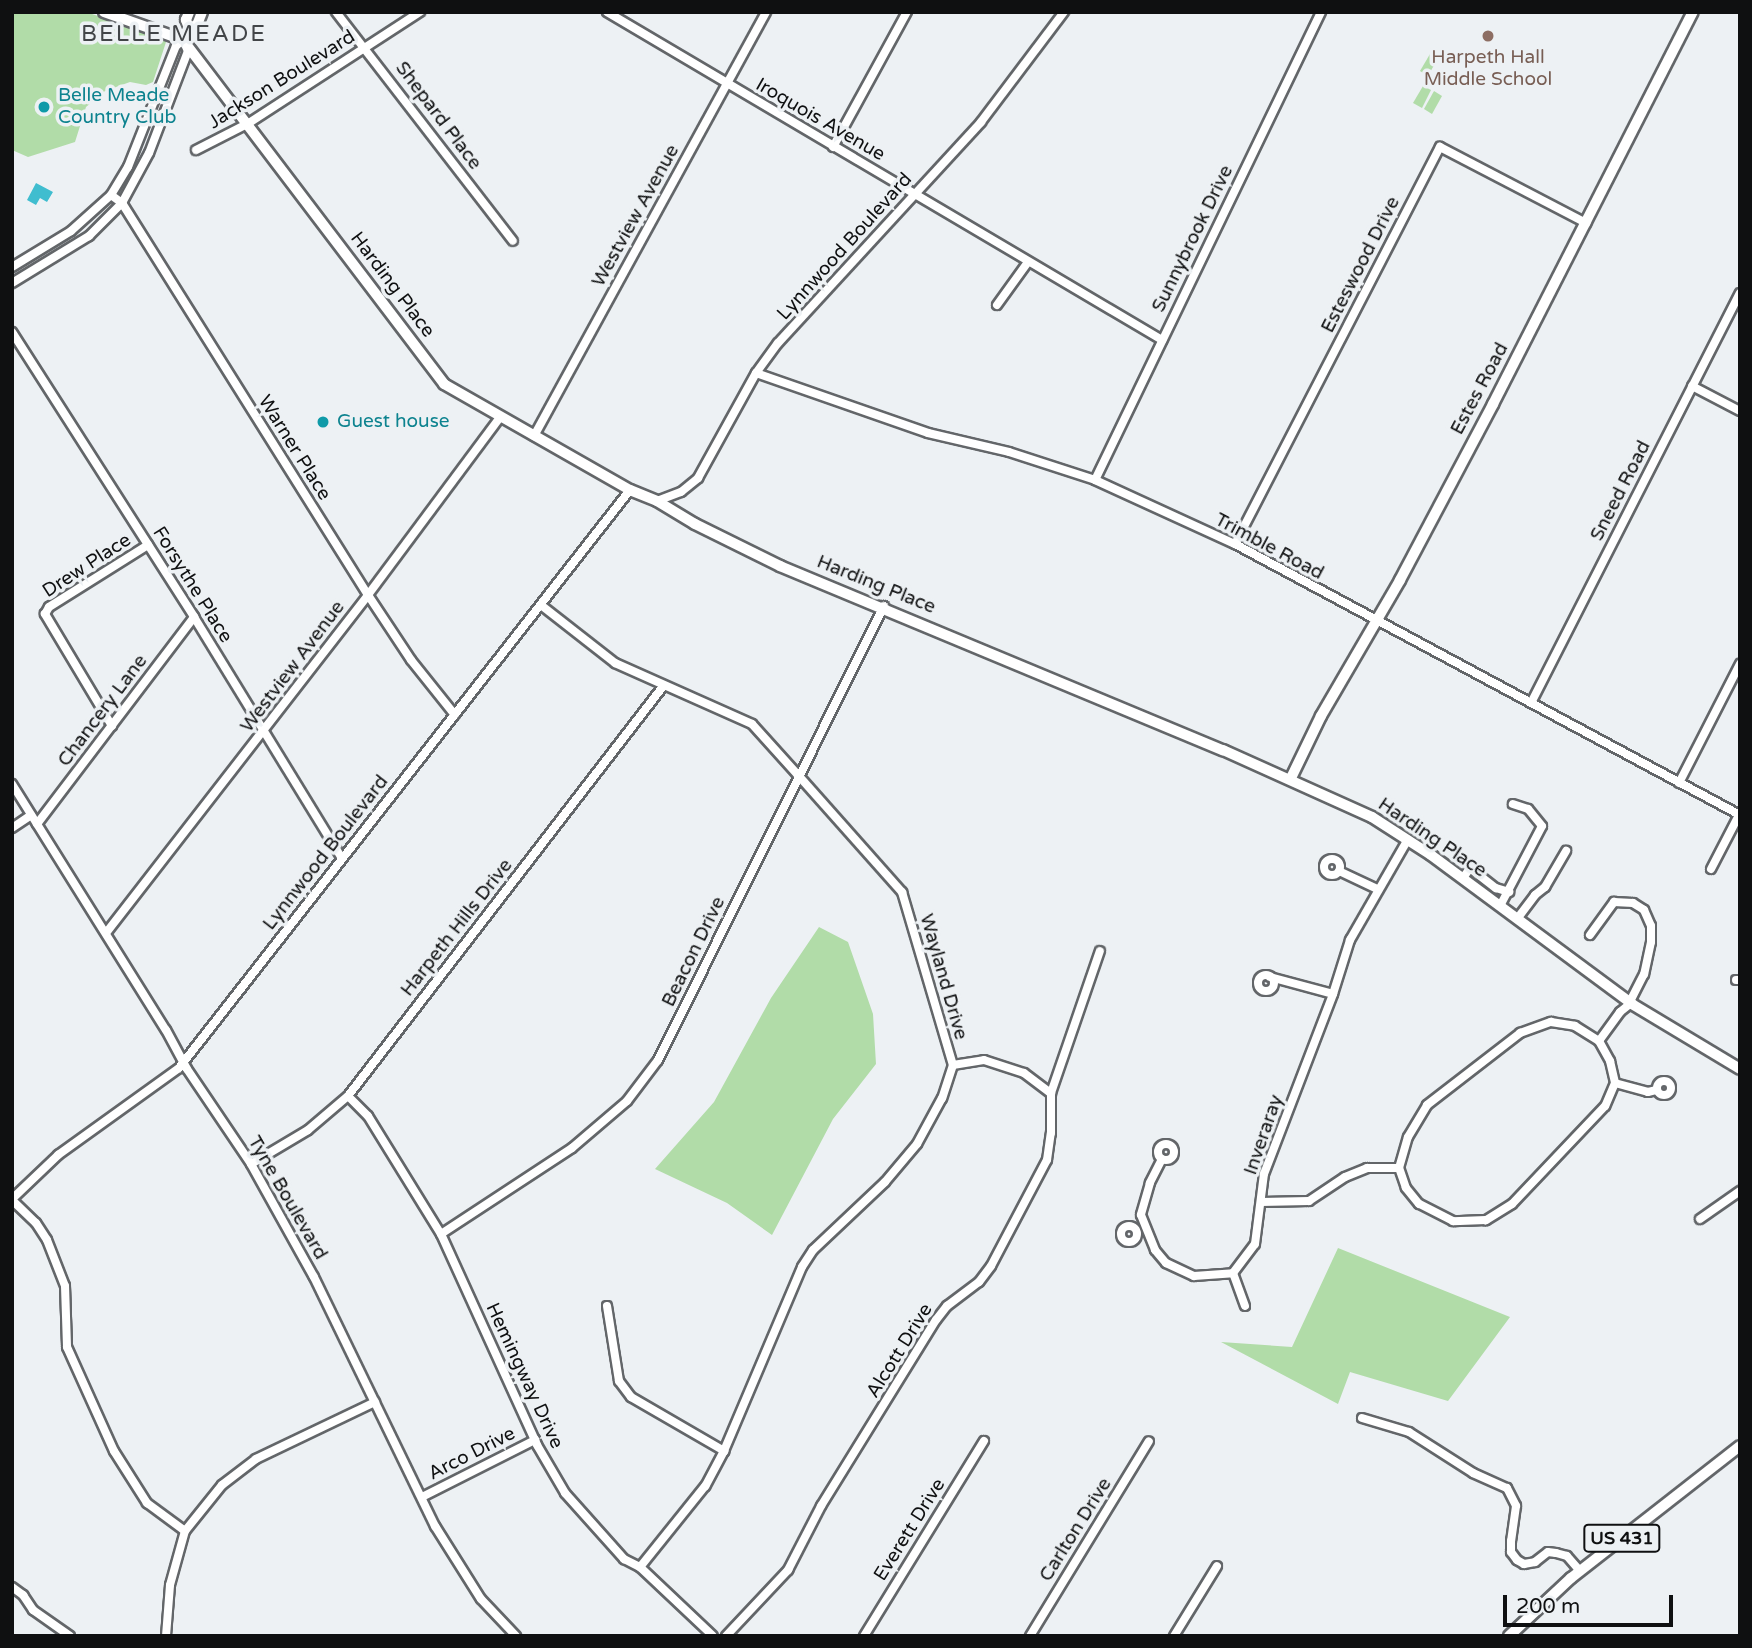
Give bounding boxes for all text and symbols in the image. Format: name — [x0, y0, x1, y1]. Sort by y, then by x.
district label: BELLE MEADE — [82, 20, 266, 48]
street label: Jackson Boulevard — [205, 26, 359, 134]
marker: Harpeth Hall Middle School — [1480, 28, 1496, 44]
place label: Harpeth Hall Middle School — [1424, 47, 1552, 91]
street label: Shepard Place — [390, 57, 486, 175]
street label: Iroquois Avenue — [751, 74, 889, 166]
place label: Belle Meade Country Club — [58, 85, 177, 129]
marker: Belle Meade Country Club — [36, 99, 52, 115]
street label: Westview Avenue — [588, 141, 684, 291]
street label: Sunnybrook Drive — [1148, 162, 1238, 316]
street label: Lynnwood Boulevard — [773, 169, 917, 325]
street label: Esteswood Drive — [1317, 193, 1405, 337]
street label: Harding Place — [345, 228, 439, 342]
street label: Estes Road — [1446, 339, 1514, 439]
street label: Warner Place — [253, 391, 335, 505]
place label: Guest house — [337, 411, 450, 433]
marker: Guest house — [315, 414, 331, 430]
street label: Sneed Road — [1586, 437, 1656, 545]
street label: Trimble Road — [1211, 509, 1327, 585]
street label: Forsythe Place — [147, 523, 237, 647]
street label: Drew Place — [39, 529, 135, 603]
street label: Harding Place — [813, 551, 939, 619]
street label: Westview Avenue — [236, 597, 350, 737]
street label: Chancery Lane — [54, 651, 152, 771]
street label: Lynnwood Boulevard — [258, 771, 394, 935]
street label: Harding Place — [1373, 793, 1491, 883]
street label: Harpeth Hills Drive — [396, 855, 518, 1001]
street label: Beacon Drive — [658, 893, 730, 1011]
street label: Wayland Drive — [914, 911, 972, 1043]
street label: Inveraray — [1240, 1092, 1288, 1178]
street label: Tyne Boulevard — [242, 1132, 332, 1264]
street label: Hemingway Drive — [480, 1300, 568, 1452]
street label: Alcott Drive — [862, 1300, 938, 1402]
street label: Arco Drive — [425, 1422, 519, 1486]
street label: Carlton Drive — [1035, 1474, 1117, 1586]
street label: Everett Drive — [869, 1475, 951, 1585]
road number: US 431 — [1582, 1524, 1662, 1553]
scale bar — [1507, 1582, 1677, 1626]
text: 200 m — [1516, 1594, 1580, 1619]

